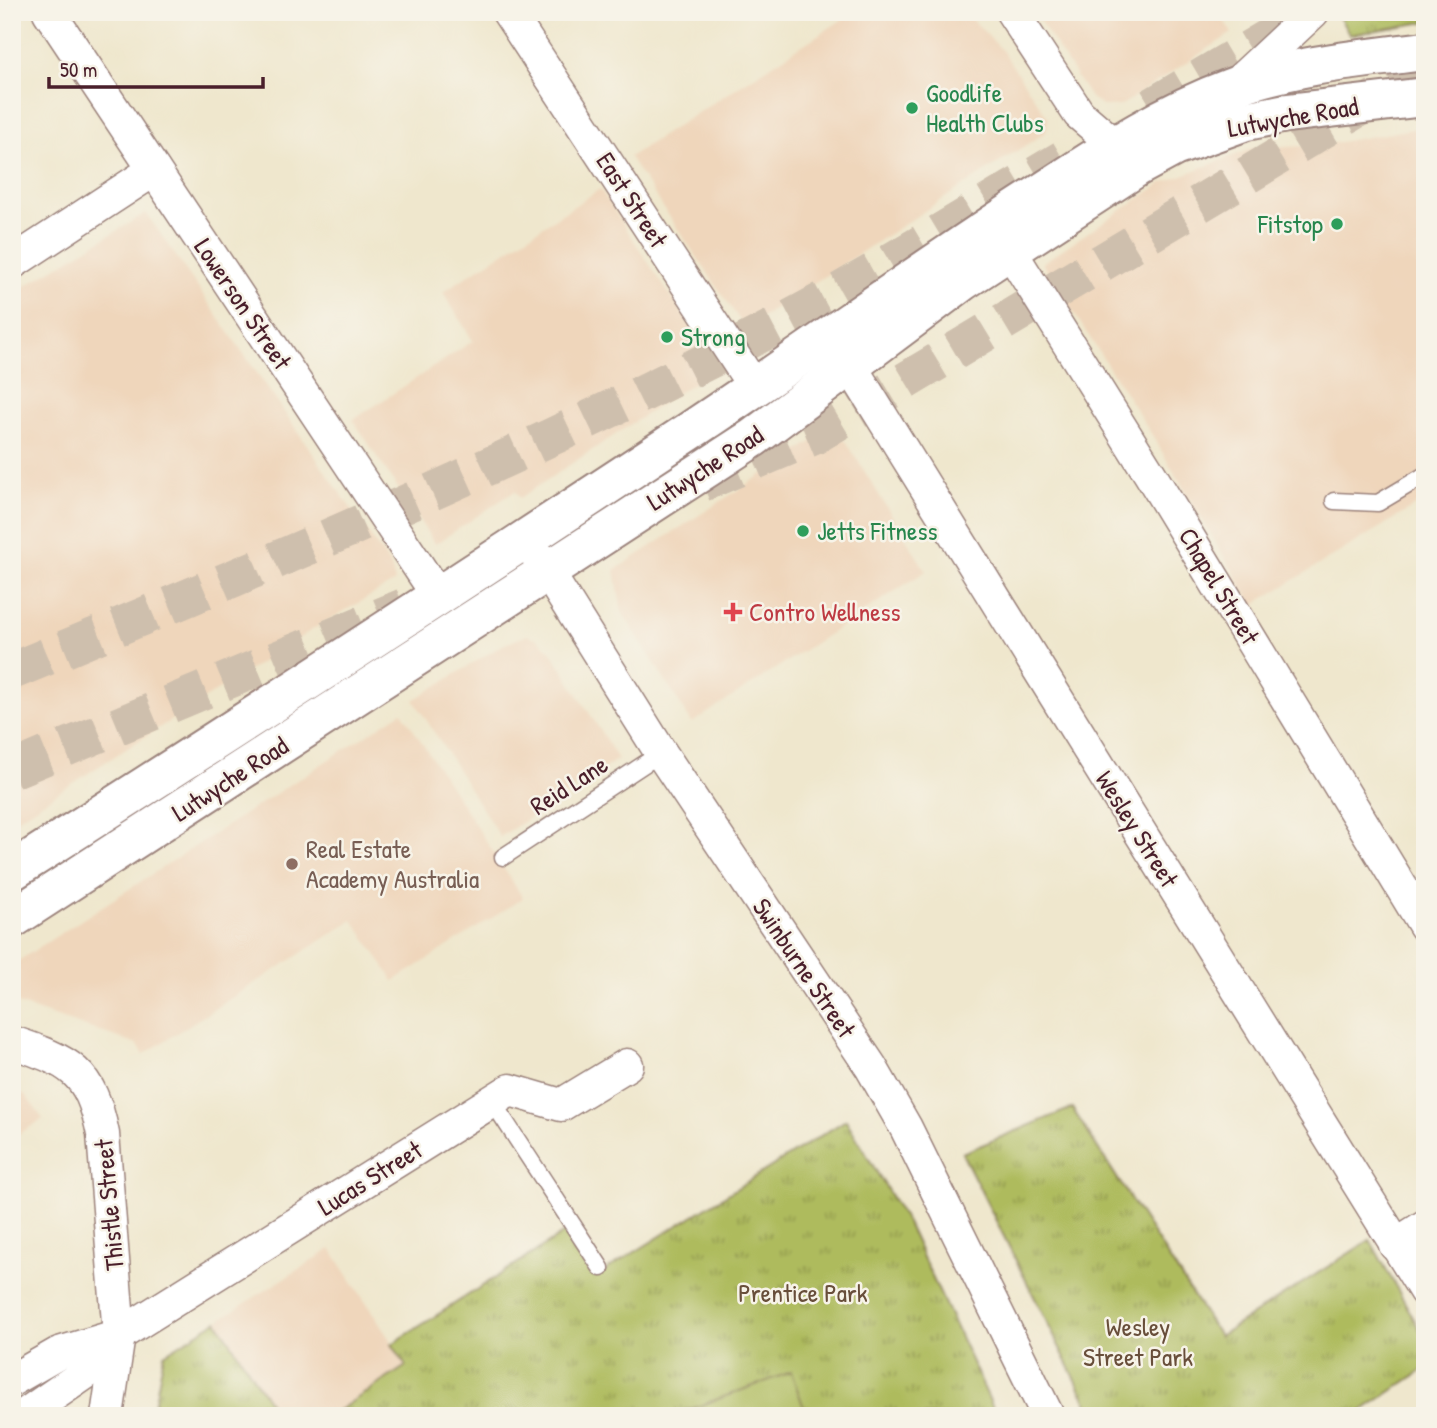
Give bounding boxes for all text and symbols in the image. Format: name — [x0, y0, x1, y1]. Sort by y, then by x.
scale bar — [49, 46, 262, 90]
text: 50 m — [60, 55, 97, 84]
place label: Goodlife Health Clubs — [926, 75, 1044, 140]
street label: Lutwyche Road — [1225, 88, 1361, 145]
marker: Goodlife Health Clubs — [904, 100, 920, 116]
street label: East Street — [589, 145, 677, 255]
place label: Fitstop — [1257, 206, 1323, 241]
marker: Fitstop — [1329, 216, 1345, 232]
street label: Lowerson Street — [187, 231, 301, 377]
place label: Strong — [681, 319, 746, 354]
marker: Strong — [659, 329, 675, 345]
street label: Lutwyche Road — [640, 417, 770, 518]
place label: Jetts Fitness — [817, 513, 937, 548]
street label: Chapel Street — [1171, 521, 1269, 651]
marker: Jetts Fitness — [795, 523, 811, 539]
place label: Contro Wellness — [749, 594, 901, 629]
marker: Contro Wellness — [723, 602, 743, 622]
street label: Lutwyche Road — [165, 728, 295, 829]
street label: Reid Lane — [523, 746, 614, 823]
street label: Wesley Street — [1088, 764, 1188, 895]
place label: Real Estate Academy Australia — [306, 831, 479, 896]
marker: Real Estate Academy Australia — [284, 856, 300, 872]
street label: Swinburne Street — [745, 891, 865, 1045]
street label: Lucas Street — [311, 1131, 429, 1223]
street label: Thistle Street — [85, 1137, 132, 1272]
park label: Prentice Park — [738, 1275, 868, 1310]
park label: Wesley Street Park — [1083, 1309, 1193, 1374]

